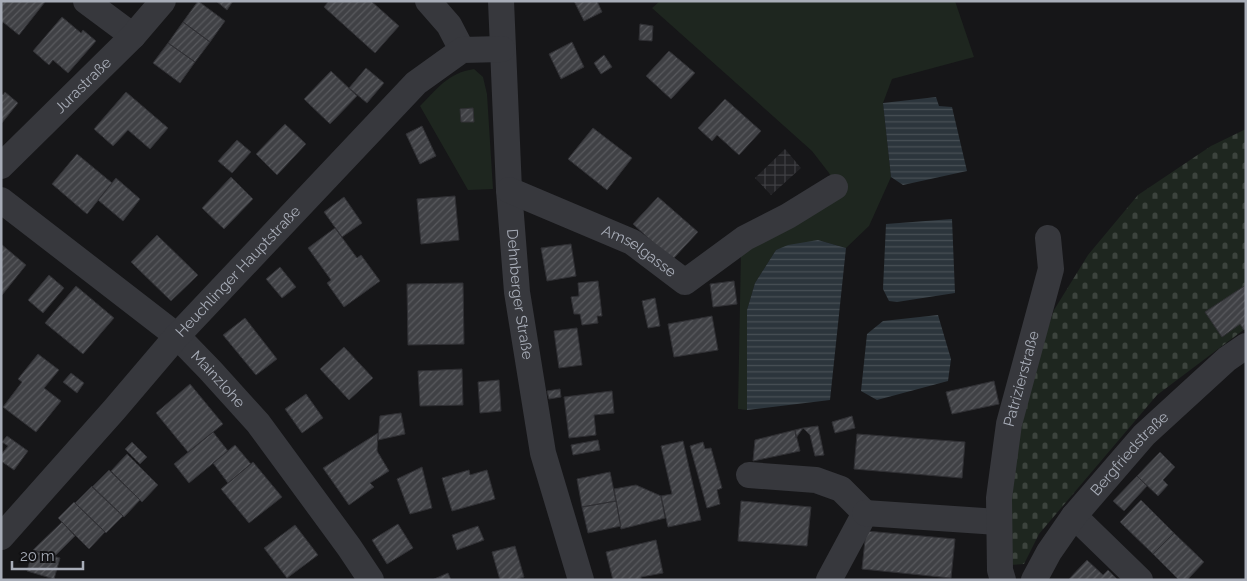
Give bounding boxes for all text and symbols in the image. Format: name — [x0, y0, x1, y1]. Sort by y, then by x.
street label: Jurastraße — [51, 53, 115, 117]
street label: Heuchlinger Hauptstraße — [172, 202, 304, 341]
street label: Amselgasse — [599, 221, 680, 281]
street label: Dehnberger Straße — [503, 228, 537, 361]
street label: Patrizierstraße — [1000, 329, 1043, 429]
street label: Mainzlohe — [187, 347, 249, 412]
street label: Bergfriedstraße — [1087, 408, 1172, 499]
scale bar — [12, 538, 84, 570]
text: 20 m — [20, 547, 55, 565]

